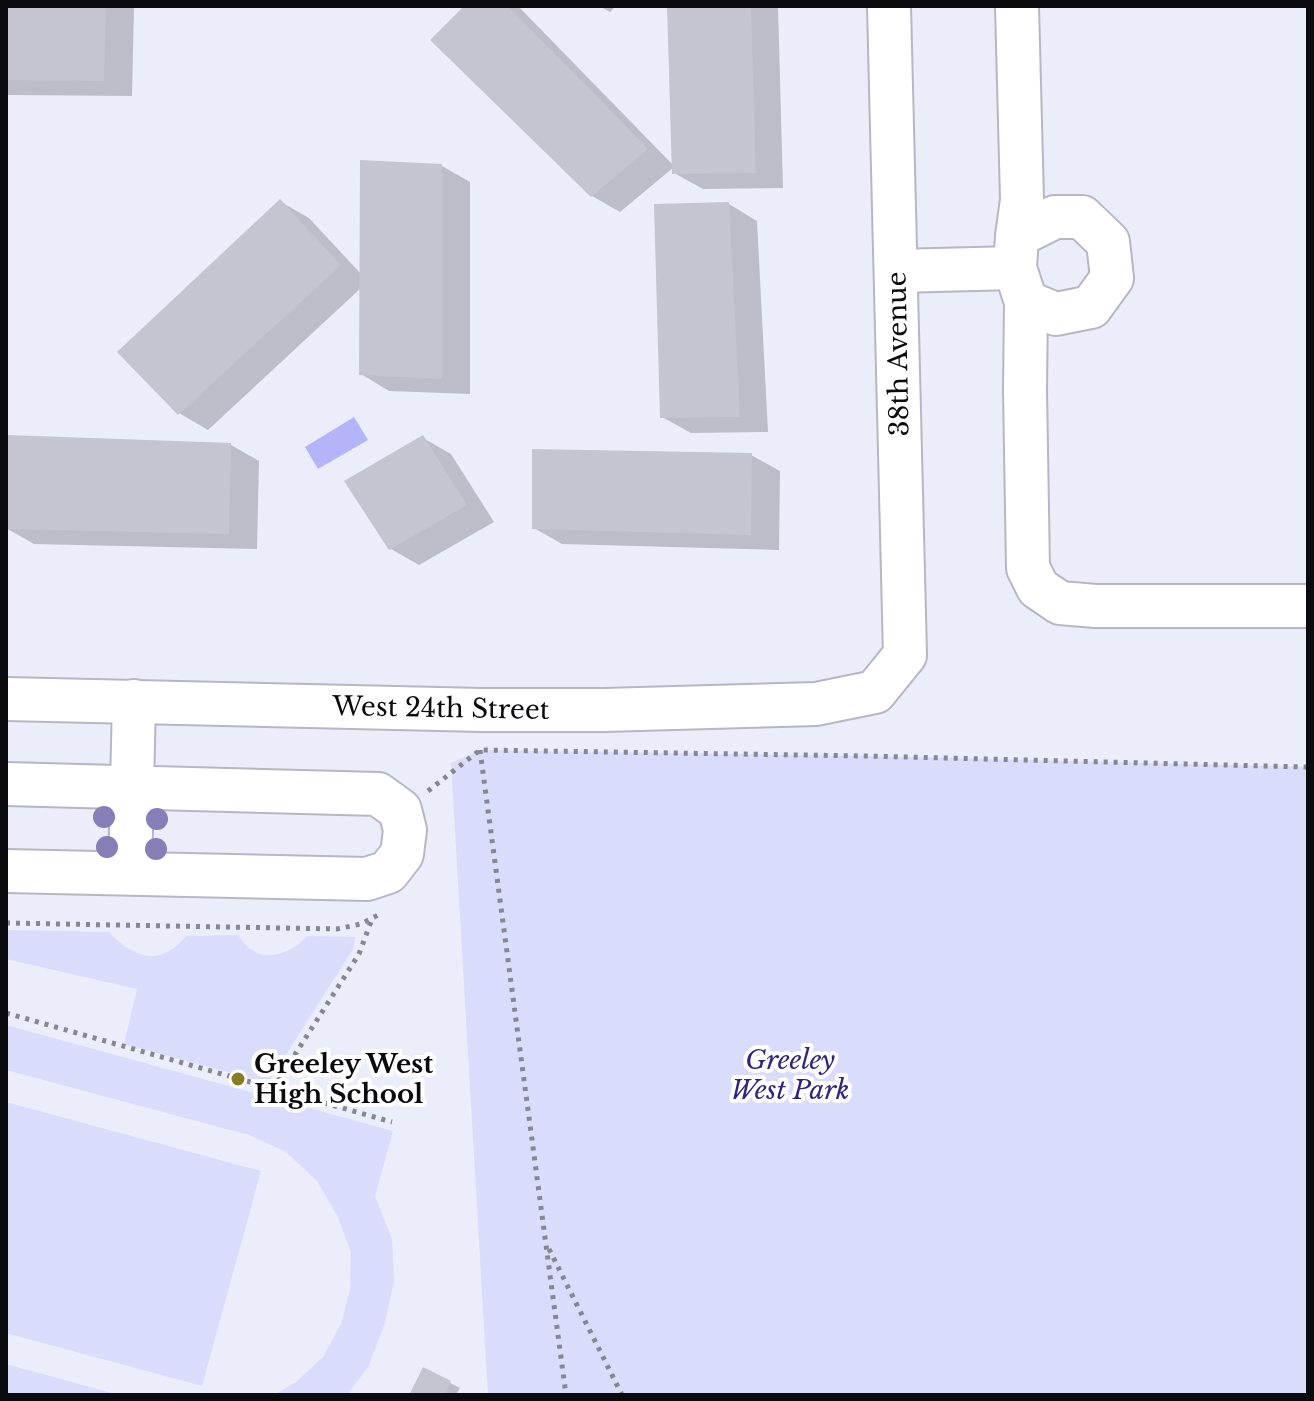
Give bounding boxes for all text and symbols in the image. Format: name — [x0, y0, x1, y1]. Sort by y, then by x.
street label: 38th Avenue — [881, 271, 915, 437]
street label: West 24th Street — [331, 690, 550, 726]
park label: Greeley West Park — [731, 1044, 849, 1106]
place label: Greeley West High School — [254, 1048, 433, 1110]
marker: Greeley West High School — [229, 1070, 247, 1088]

